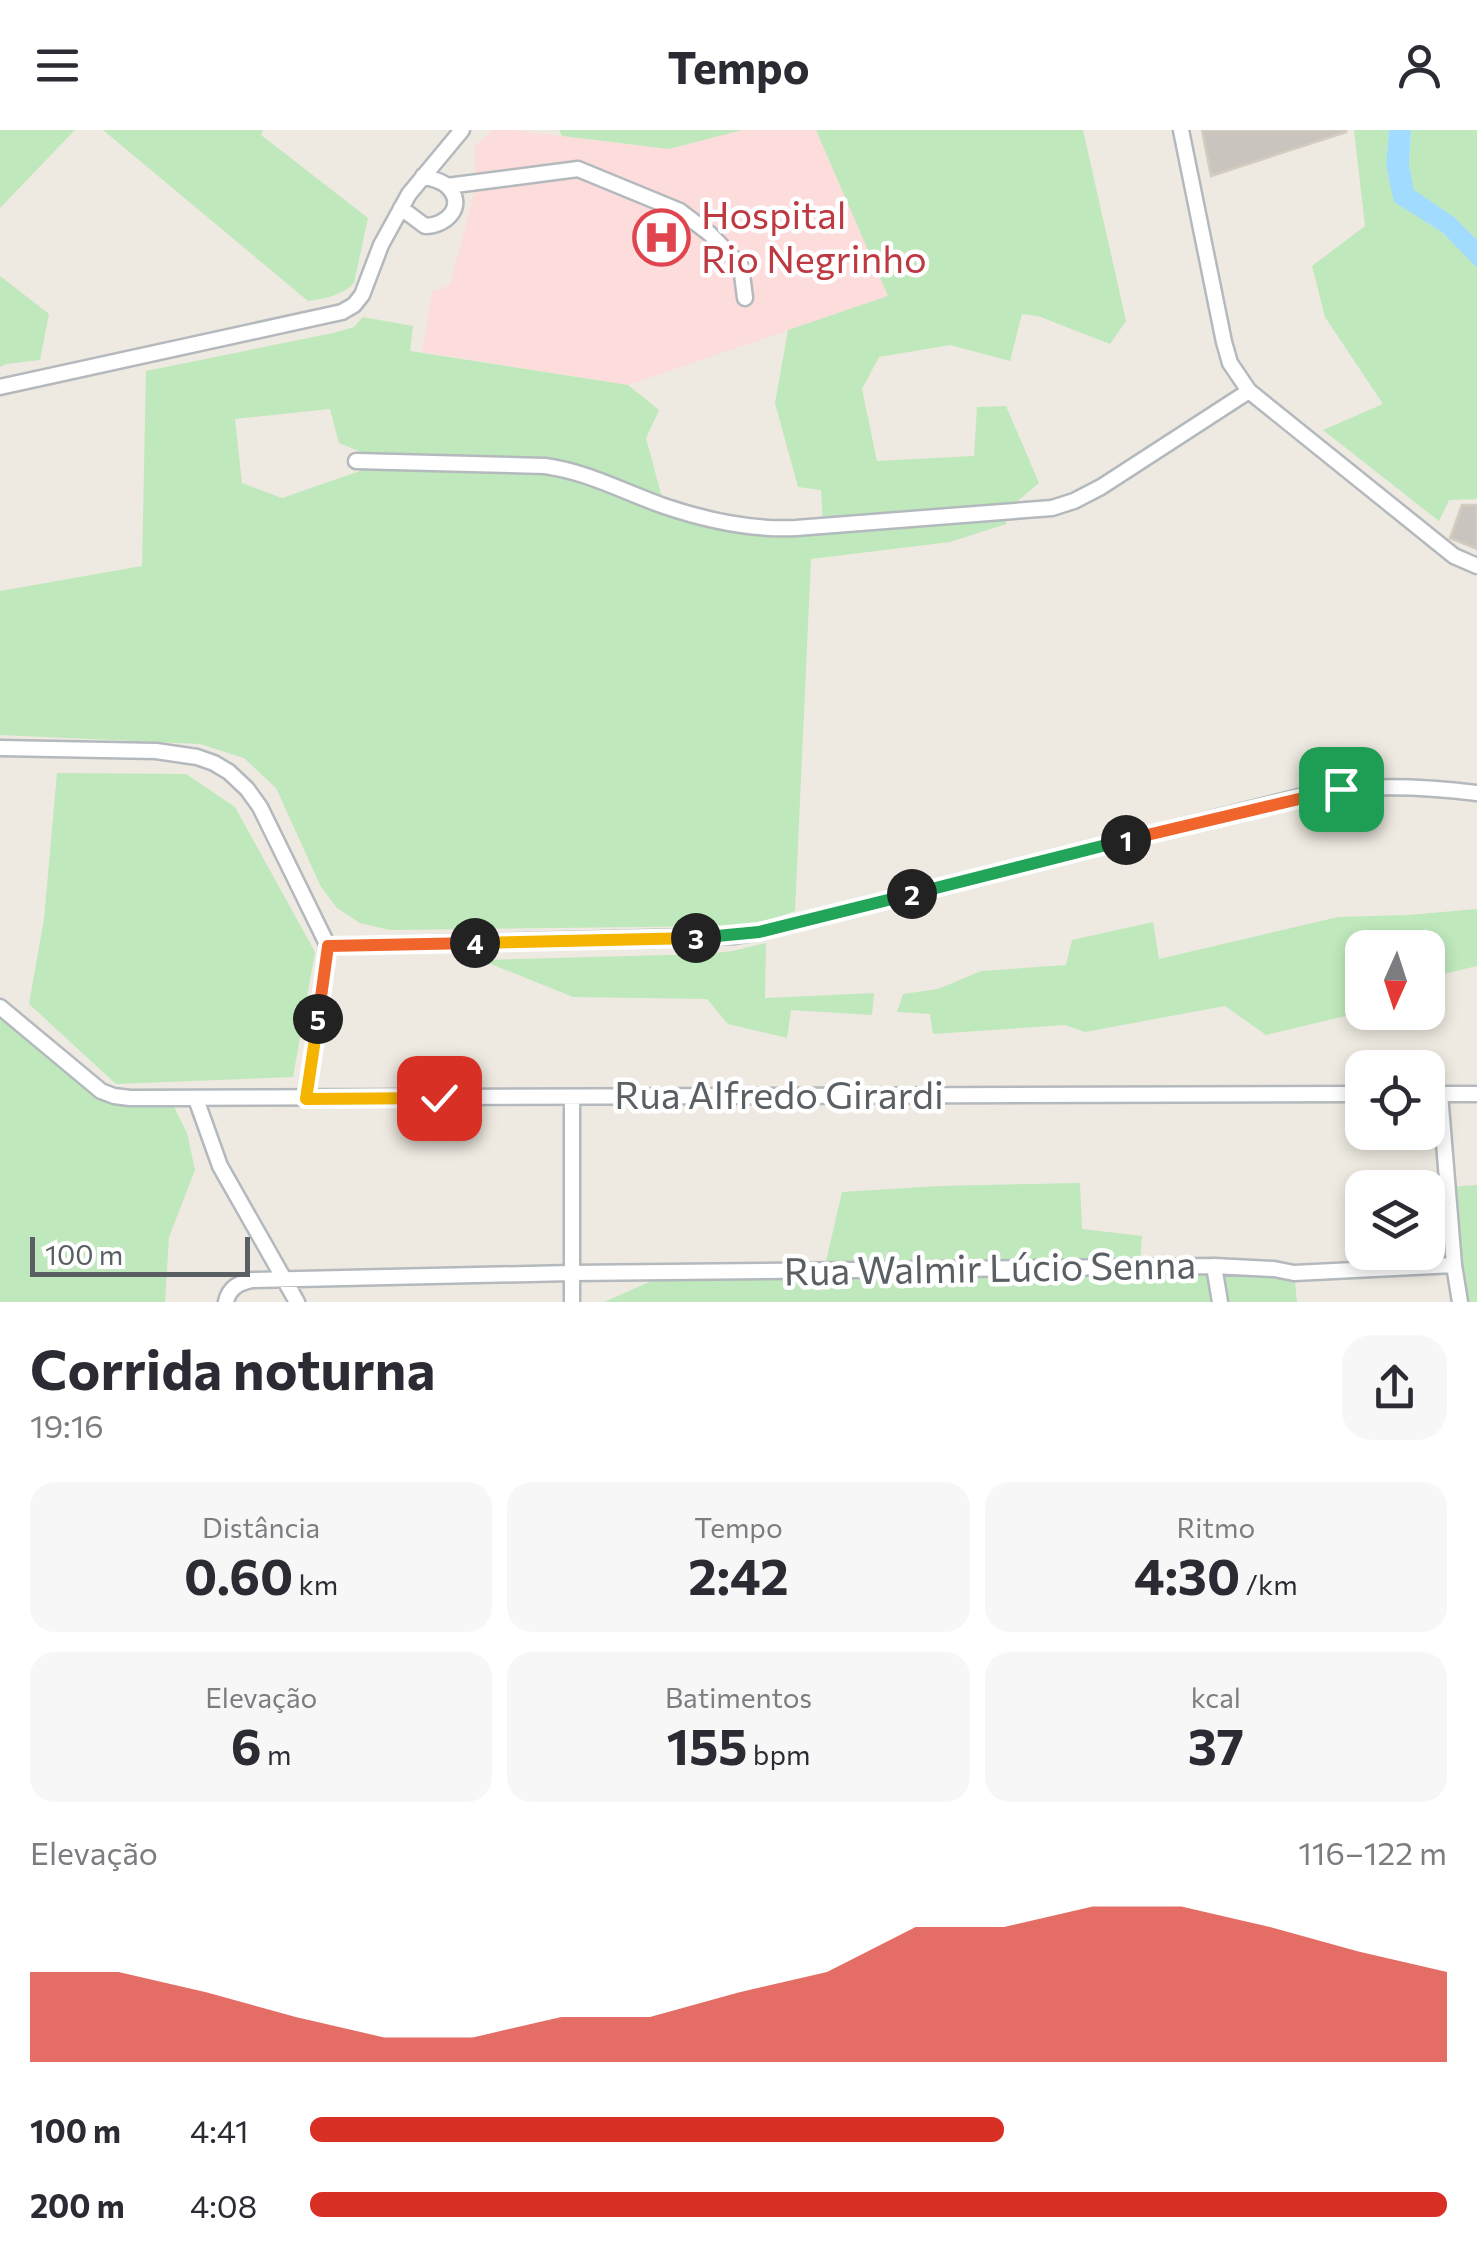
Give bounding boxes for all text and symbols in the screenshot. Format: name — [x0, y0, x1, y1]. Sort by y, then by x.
icon: menu — [30, 38, 85, 93]
text: Tempo — [667, 38, 810, 93]
icon: person — [1392, 38, 1447, 93]
place label: Hospital Rio Negrinho — [701, 190, 927, 281]
hospital icon: Hospital Rio Negrinho — [632, 208, 692, 268]
pin — [1299, 747, 1384, 832]
icon: arrive — [1314, 762, 1369, 817]
pin: 1 — [1101, 815, 1151, 865]
text: 1 — [1120, 823, 1132, 857]
pin: 2 — [887, 869, 937, 919]
text: 2 — [904, 877, 920, 911]
pin: 3 — [671, 913, 721, 963]
pin: 4 — [450, 918, 500, 968]
text: 3 — [688, 921, 704, 955]
text: 4 — [466, 926, 484, 960]
north arrow — [1345, 930, 1445, 1030]
map controls — [1345, 930, 1445, 1270]
pin: 5 — [293, 994, 343, 1044]
text: 5 — [310, 1002, 326, 1036]
button: locate — [1345, 1050, 1445, 1150]
pin — [397, 1056, 482, 1141]
street label: Rua Alfredo Girardi — [614, 1070, 944, 1117]
icon: check — [412, 1071, 467, 1126]
button: layers — [1345, 1170, 1445, 1270]
scale bar — [30, 1232, 250, 1276]
text: 100 m — [45, 1237, 123, 1271]
street label: Rua Walmir Lúcio Senna — [783, 1239, 1197, 1294]
text: Corrida noturna — [30, 1334, 435, 1401]
button: share — [1342, 1335, 1447, 1440]
text: 19:16 — [30, 1405, 104, 1445]
text: Distância — [202, 1510, 320, 1544]
text: Tempo — [694, 1510, 783, 1544]
text: Ritmo — [1177, 1510, 1255, 1544]
text: 0.60 — [184, 1544, 293, 1605]
text: 2:42 — [688, 1544, 789, 1605]
text: 4:30 — [1134, 1544, 1240, 1605]
text: km — [293, 1567, 338, 1601]
text: /km — [1240, 1567, 1298, 1601]
text: Elevação — [205, 1680, 317, 1714]
text: Batimentos — [665, 1680, 812, 1714]
text: kcal — [1191, 1680, 1241, 1714]
text: 6 — [231, 1714, 262, 1775]
text: 155 — [667, 1714, 748, 1775]
text: 37 — [1188, 1714, 1244, 1775]
text: m — [262, 1737, 291, 1771]
text: bpm — [748, 1737, 810, 1771]
text: Elevação — [30, 1832, 158, 1872]
text: 116–122 m — [1298, 1832, 1447, 1872]
text: 100 m — [30, 2110, 121, 2150]
text: 4:41 — [190, 2110, 249, 2150]
text: 200 m — [30, 2185, 125, 2225]
text: 4:08 — [190, 2185, 257, 2225]

